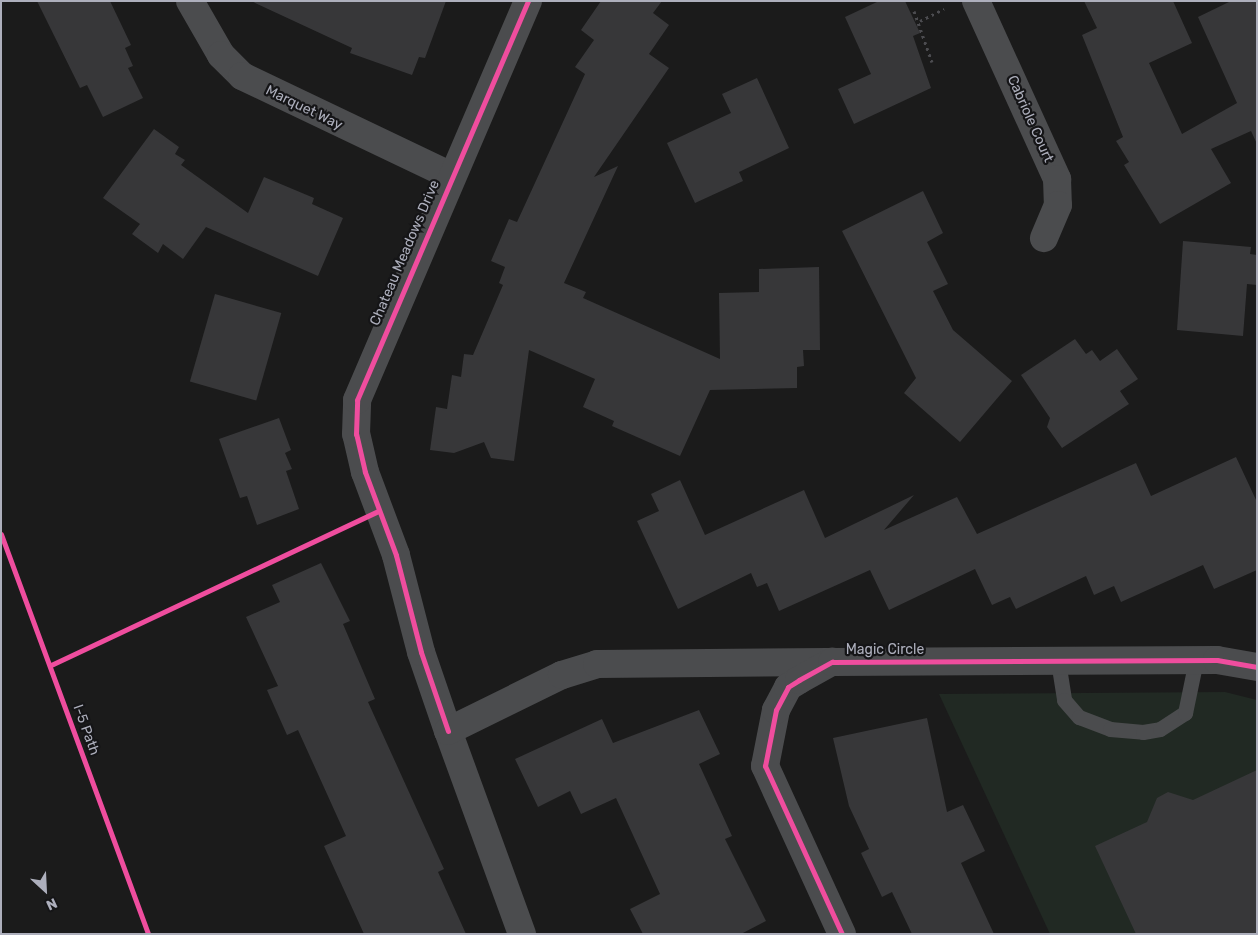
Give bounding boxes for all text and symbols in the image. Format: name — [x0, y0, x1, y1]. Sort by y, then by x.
street label: Cabriole Court — [1003, 73, 1057, 165]
street label: Marquet Way — [263, 82, 345, 134]
street label: Chateau Meadows Drive — [367, 178, 443, 328]
street label: Magic Circle — [846, 642, 924, 658]
street label: I-5 Path — [69, 702, 103, 758]
north arrow — [20, 865, 70, 915]
text: N — [43, 894, 60, 914]

